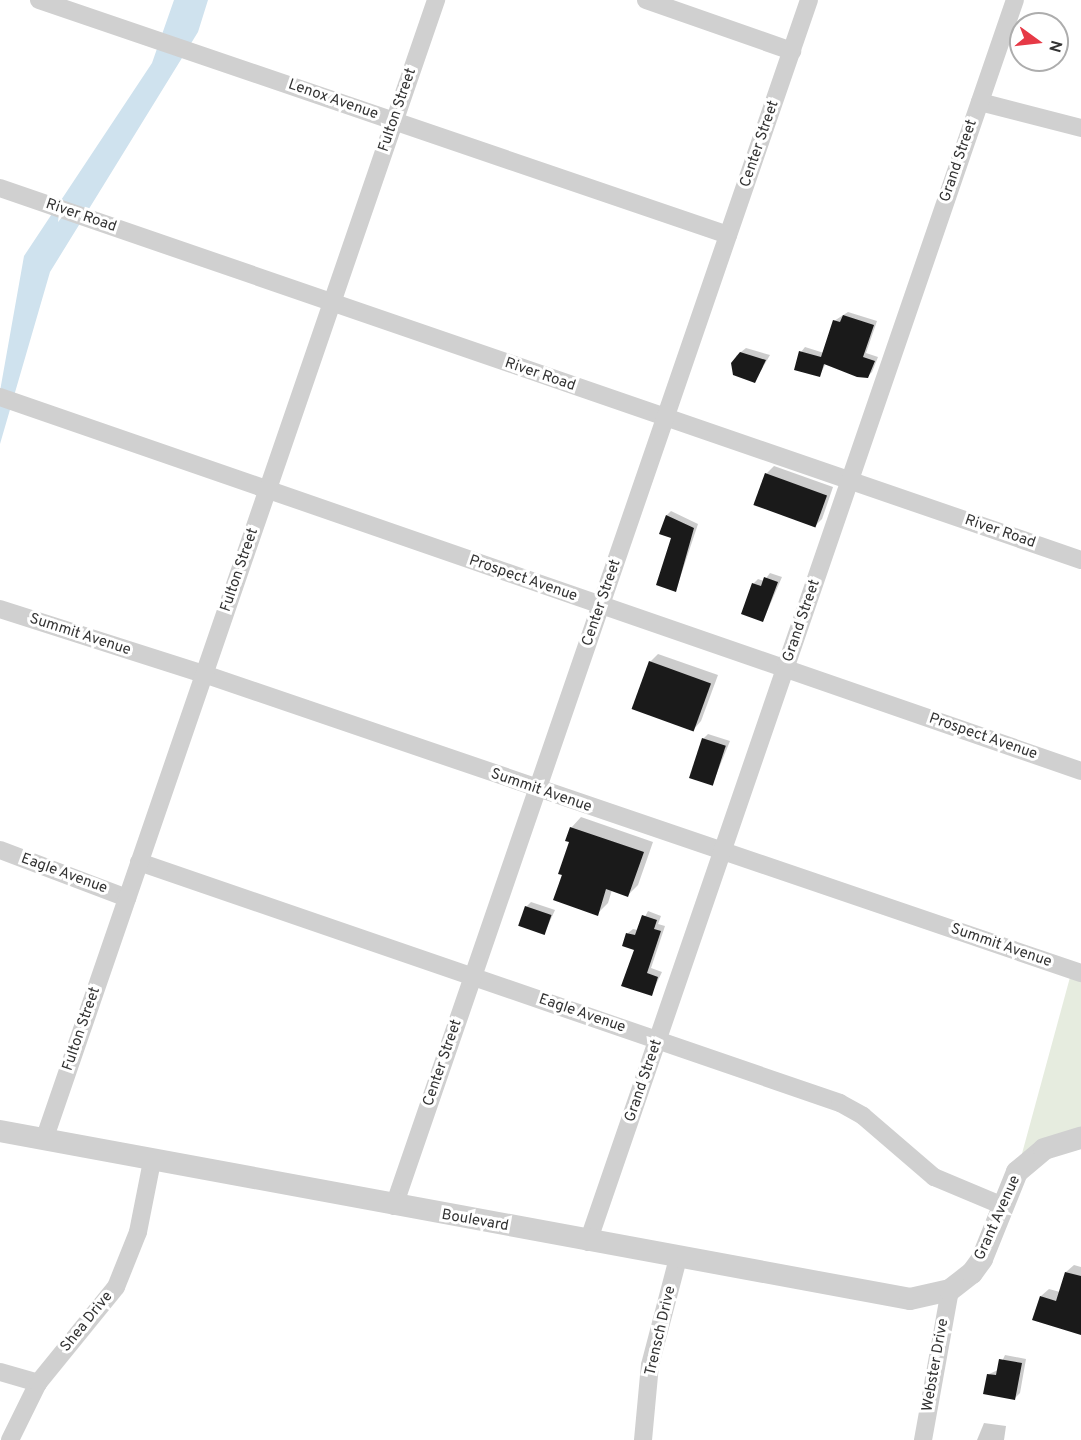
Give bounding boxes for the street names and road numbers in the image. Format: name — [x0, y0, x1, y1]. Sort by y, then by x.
street label: Fulton Street — [375, 66, 421, 154]
street label: Lenox Avenue — [285, 76, 381, 124]
street label: Center Street — [737, 98, 783, 190]
street label: Grand Street — [937, 117, 981, 205]
street label: River Road — [43, 195, 119, 237]
street label: River Road — [502, 354, 578, 396]
street label: River Road — [962, 511, 1038, 553]
street label: Fulton Street — [217, 526, 263, 614]
street label: Prospect Avenue — [466, 552, 580, 606]
street label: Center Street — [579, 557, 625, 649]
street label: Grand Street — [780, 577, 824, 665]
street label: Summit Avenue — [27, 610, 133, 660]
street label: Prospect Avenue — [926, 710, 1040, 764]
street label: Summit Avenue — [488, 765, 594, 817]
street label: Eagle Avenue — [18, 850, 110, 898]
street label: Summit Avenue — [948, 920, 1054, 972]
street label: Fulton Street — [59, 985, 105, 1073]
street label: Eagle Avenue — [536, 991, 628, 1037]
street label: Center Street — [420, 1017, 466, 1109]
street label: Grand Street — [622, 1037, 666, 1125]
street label: Grant Avenue — [971, 1173, 1025, 1263]
street label: Boulevard — [440, 1206, 510, 1236]
street label: Trensch Drive — [642, 1284, 680, 1378]
street label: Shea Drive — [57, 1288, 117, 1356]
street label: Webster Drive — [919, 1317, 953, 1413]

